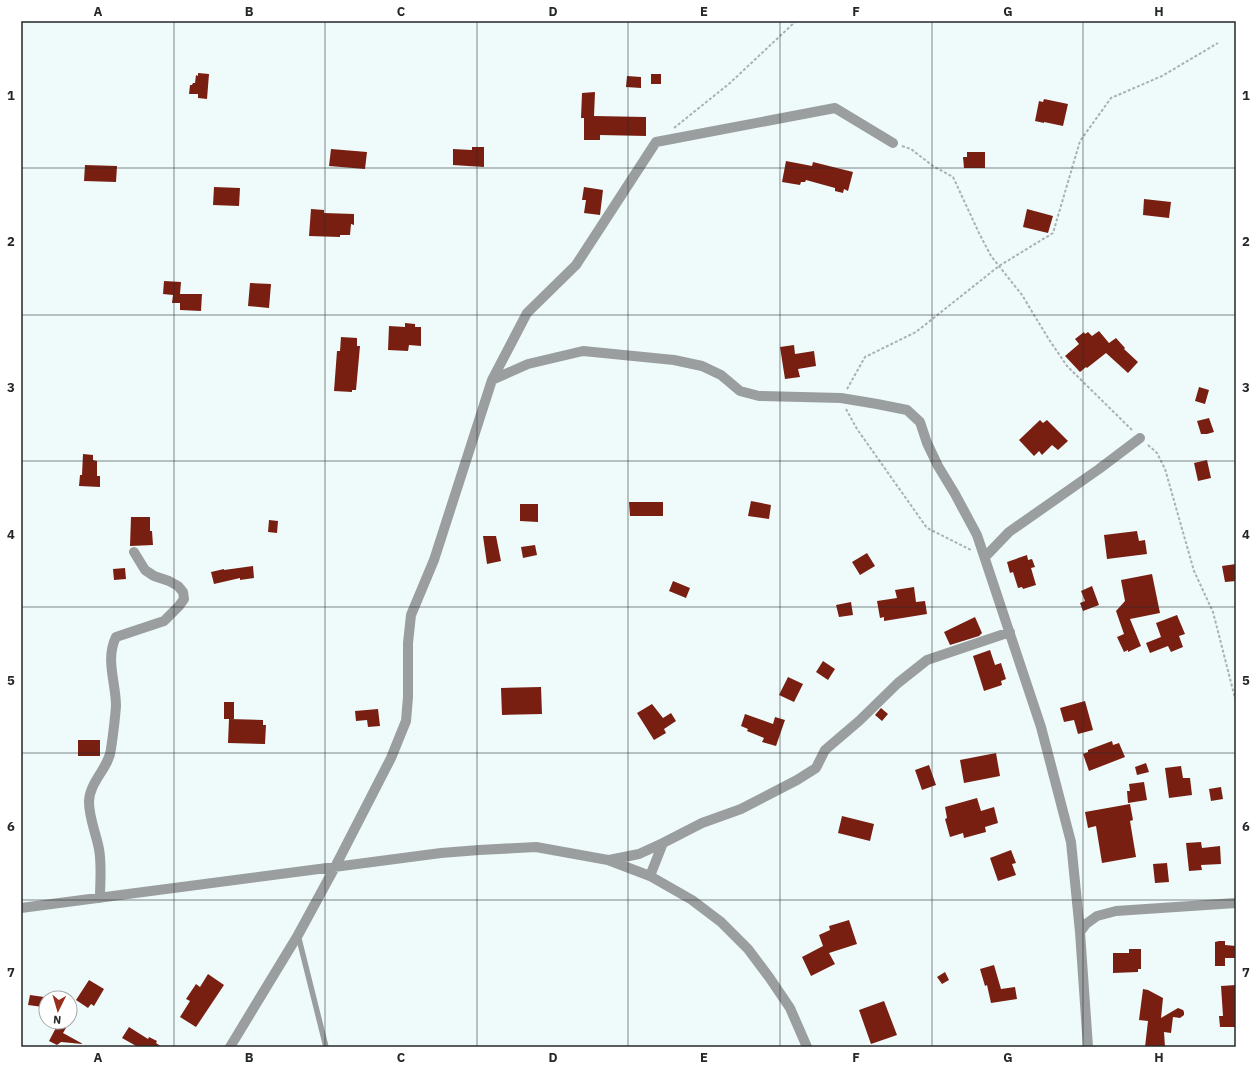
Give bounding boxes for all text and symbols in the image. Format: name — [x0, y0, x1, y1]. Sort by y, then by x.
text: A — [94, 3, 103, 20]
text: B — [245, 3, 254, 20]
text: C — [397, 3, 406, 20]
text: D — [548, 3, 558, 20]
text: E — [700, 3, 708, 20]
text: F — [852, 3, 860, 20]
text: G — [1003, 3, 1013, 20]
text: H — [1154, 3, 1164, 20]
text: 1 — [7, 87, 15, 104]
text: 1 — [1242, 87, 1250, 104]
text: 2 — [7, 233, 15, 250]
text: 2 — [1242, 233, 1250, 250]
text: 3 — [7, 379, 15, 396]
text: 3 — [1242, 379, 1250, 396]
text: 4 — [7, 526, 15, 543]
text: 4 — [1242, 526, 1250, 543]
text: 5 — [7, 672, 15, 689]
text: 5 — [1242, 672, 1250, 689]
text: 6 — [7, 818, 15, 835]
text: 6 — [1242, 818, 1250, 835]
text: 7 — [7, 964, 15, 981]
text: 7 — [1242, 964, 1250, 981]
north arrow — [38, 990, 78, 1030]
text: N — [53, 1013, 62, 1027]
text: A — [94, 1049, 103, 1066]
text: B — [245, 1049, 254, 1066]
text: C — [397, 1049, 406, 1066]
text: D — [548, 1049, 558, 1066]
text: E — [700, 1049, 708, 1066]
text: F — [852, 1049, 860, 1066]
text: G — [1003, 1049, 1013, 1066]
text: H — [1154, 1049, 1164, 1066]

